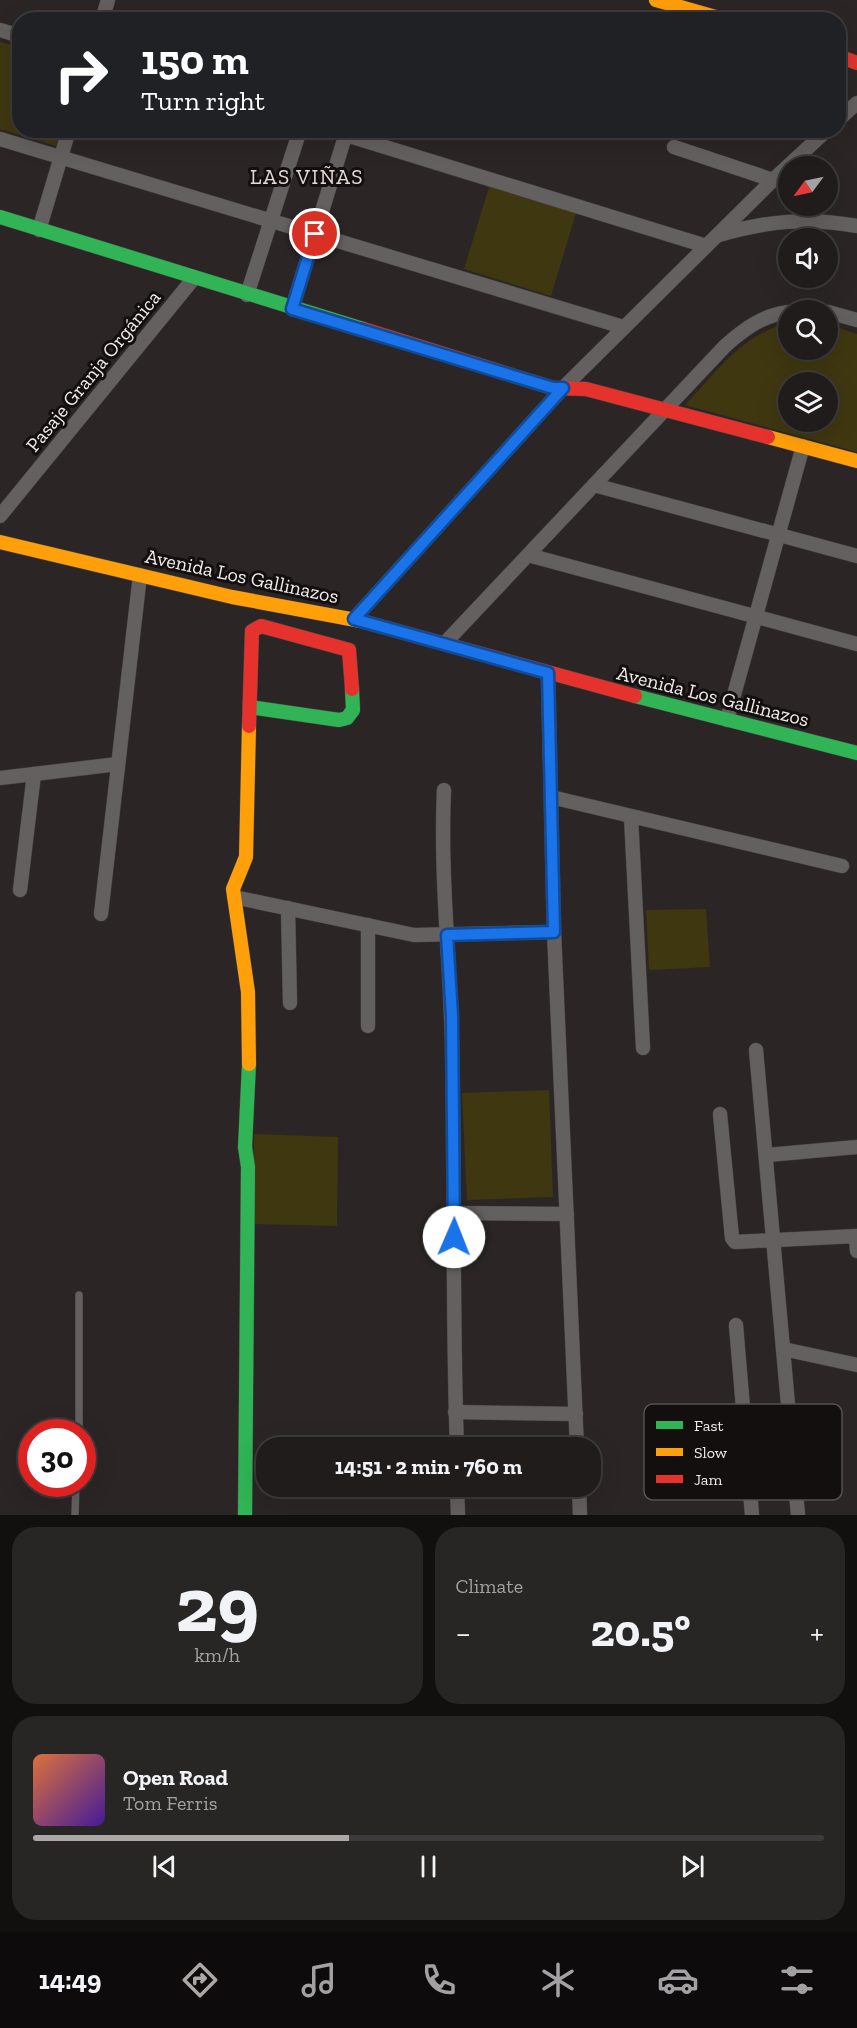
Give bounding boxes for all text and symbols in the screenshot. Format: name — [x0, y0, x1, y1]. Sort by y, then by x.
text: 150 m — [141, 34, 249, 85]
icon: right — [42, 36, 120, 114]
text: Turn right — [141, 85, 265, 117]
north arrow — [778, 156, 838, 216]
map controls — [778, 156, 838, 432]
district label: LAS VIÑAS — [250, 164, 364, 189]
pin — [289, 208, 340, 259]
icon: arrive — [298, 217, 331, 250]
button: sound — [778, 228, 838, 288]
street label: Pasaje Granja Orgánica — [21, 285, 166, 456]
button: search — [778, 300, 838, 360]
button: layers — [778, 372, 838, 432]
street label: Avenida Los Gallinazos — [143, 544, 341, 608]
street label: Avenida Los Gallinazos — [614, 661, 812, 731]
position arrow — [422, 1205, 486, 1269]
legend — [644, 1404, 842, 1500]
text: Fast — [694, 1416, 723, 1435]
speed limit sign: 30 — [18, 1419, 96, 1497]
text: Slow — [694, 1443, 728, 1462]
text: 14:51 · 2 min · 760 m — [335, 1453, 522, 1480]
text: Jam — [694, 1470, 723, 1489]
text: 29 — [175, 1557, 259, 1651]
text: Climate — [456, 1574, 523, 1598]
text: 20.5° — [590, 1604, 691, 1658]
text: − — [456, 1613, 471, 1652]
text: + — [810, 1613, 824, 1652]
text: km/h — [194, 1643, 240, 1667]
text: Open Road — [123, 1764, 228, 1791]
text: Tom Ferris — [123, 1791, 218, 1815]
icon: previous — [148, 1850, 181, 1883]
icon: pause — [412, 1850, 445, 1883]
icon: next — [676, 1850, 709, 1883]
icon: directions — [179, 1959, 221, 2001]
icon: music — [298, 1959, 340, 2001]
icon: phone — [418, 1959, 460, 2001]
icon: climate — [537, 1959, 579, 2001]
icon: car — [657, 1959, 699, 2001]
icon: filters — [776, 1959, 818, 2001]
text: 14:49 — [39, 1964, 102, 1996]

